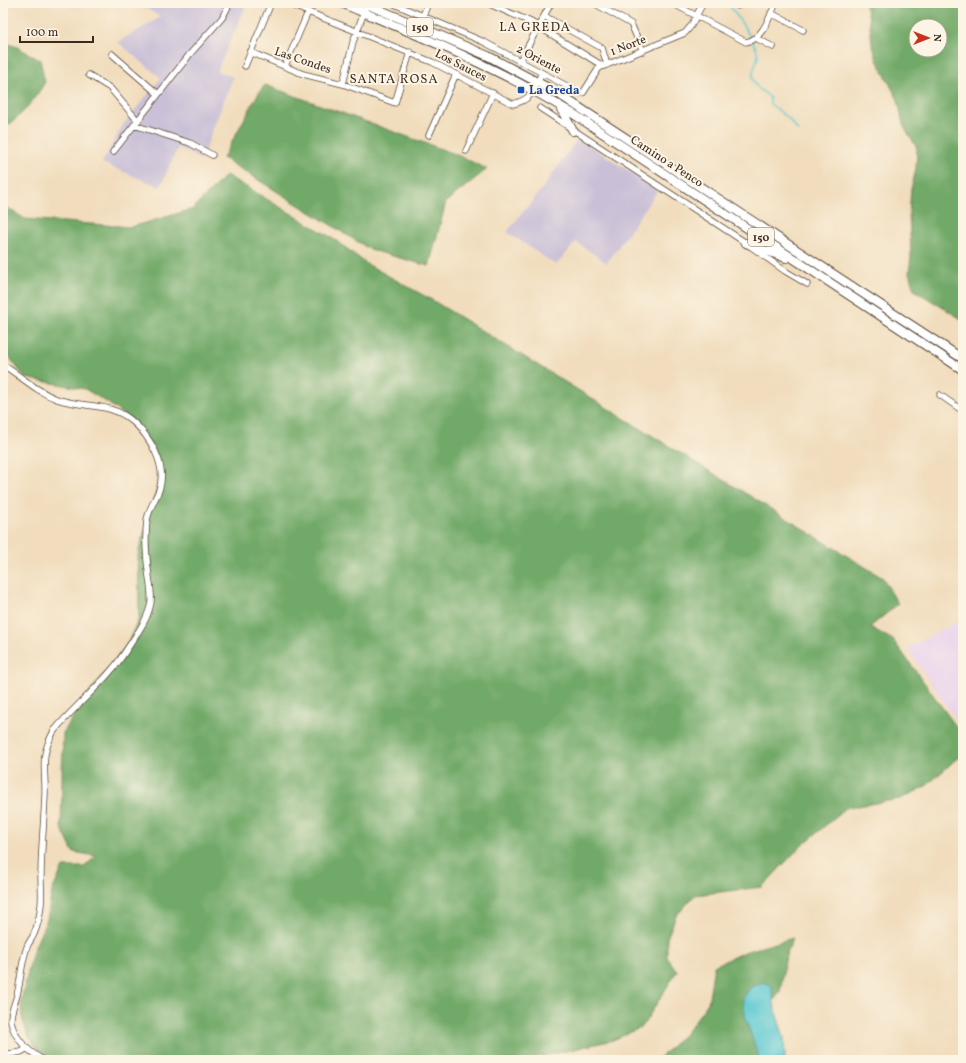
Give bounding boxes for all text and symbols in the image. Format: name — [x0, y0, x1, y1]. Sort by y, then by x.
scale bar — [20, 18, 93, 44]
road number: 150 — [407, 18, 433, 36]
north arrow — [908, 18, 948, 58]
district label: LA GREDA — [499, 19, 571, 37]
text: 100 m — [26, 25, 59, 41]
street label: 1 Norte — [608, 32, 649, 60]
text: N — [929, 34, 944, 42]
street label: 2 Oriente — [513, 41, 564, 79]
street label: Las Condes — [272, 44, 333, 78]
street label: Los Sauces — [432, 46, 489, 86]
district label: SANTA ROSA — [349, 71, 439, 89]
place label: La Greda — [529, 83, 580, 99]
marker: La Greda — [516, 85, 526, 95]
street label: Camino a Penco — [627, 132, 706, 191]
road number: 150 — [748, 228, 774, 246]

